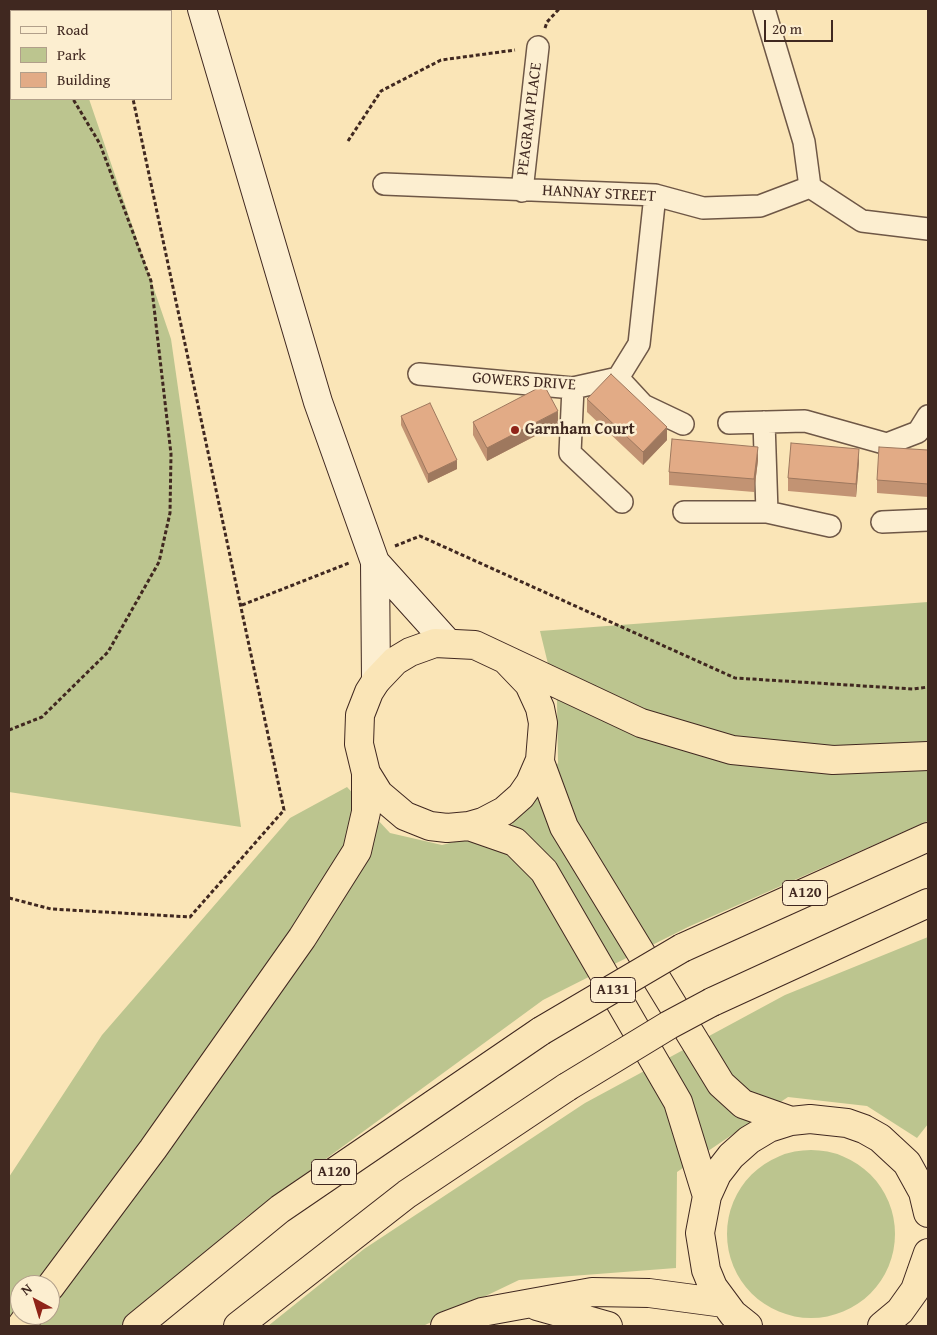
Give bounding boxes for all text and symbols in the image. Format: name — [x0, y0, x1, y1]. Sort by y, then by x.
legend — [10, 10, 172, 100]
scale bar — [767, 10, 836, 42]
text: 20 m — [772, 18, 802, 39]
text: Road — [57, 19, 88, 40]
text: Park — [57, 44, 86, 65]
street label: PEAGRAM PLACE — [514, 61, 546, 177]
text: Building — [57, 69, 110, 90]
street label: HANNAY STREET — [542, 181, 656, 207]
street label: GOWERS DRIVE — [472, 369, 576, 395]
place label: Garnham Court — [525, 420, 635, 440]
marker: Garnham Court — [509, 424, 521, 436]
road number: A120 — [782, 880, 828, 906]
road number: A131 — [590, 978, 636, 1002]
road number: A120 — [312, 1160, 356, 1184]
north arrow — [10, 1275, 60, 1325]
text: N — [16, 1278, 36, 1300]

